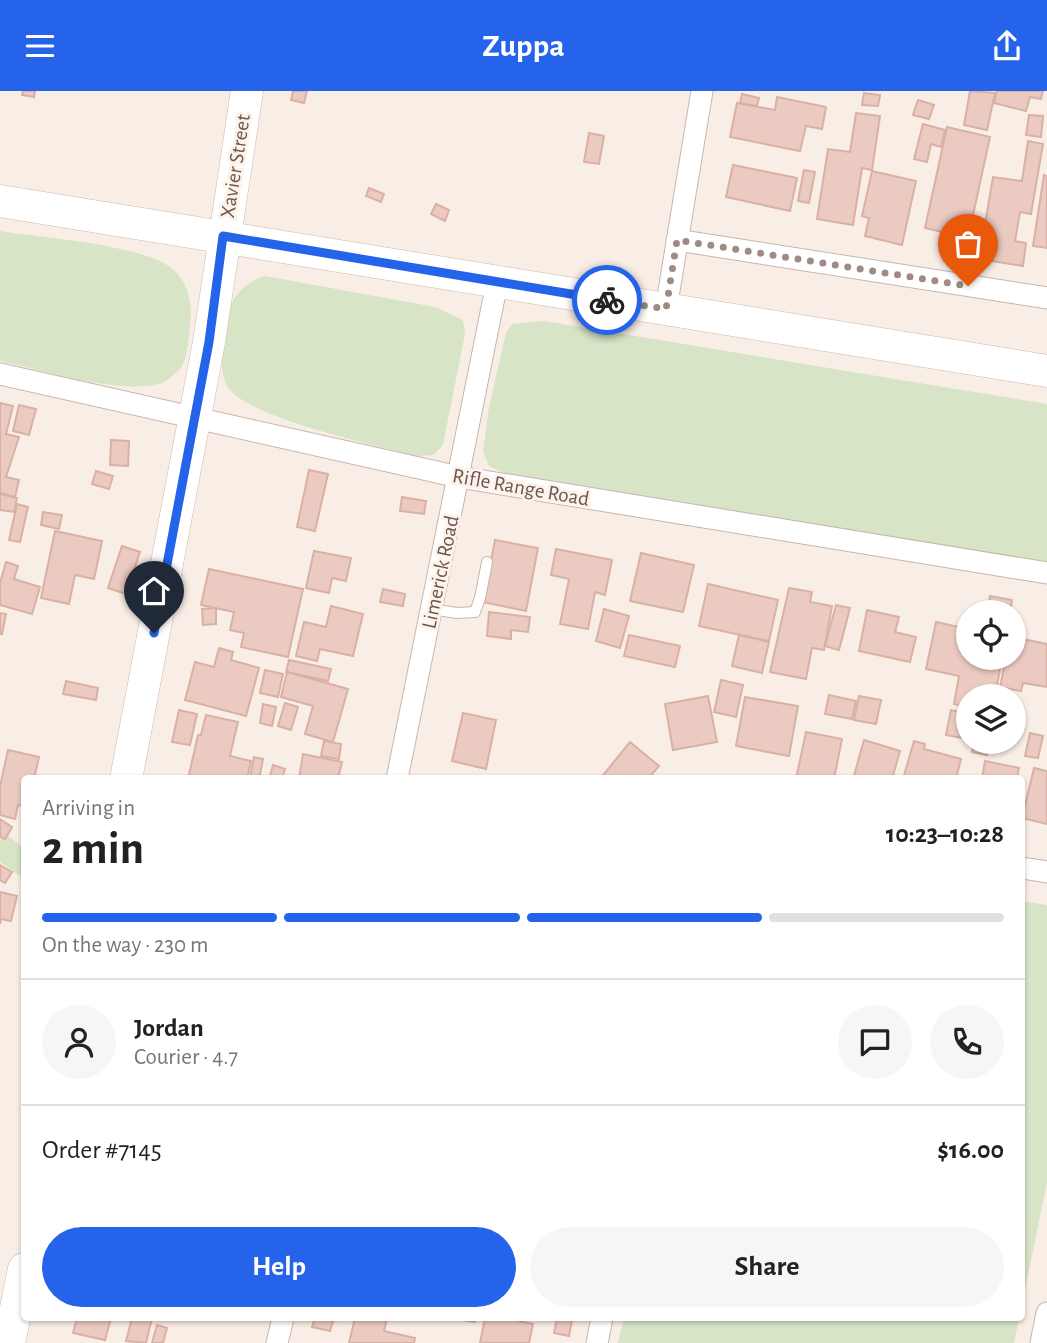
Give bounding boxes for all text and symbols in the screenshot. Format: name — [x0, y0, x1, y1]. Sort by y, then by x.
icon: menu — [21, 27, 59, 65]
icon: share — [988, 27, 1026, 65]
text: Zuppa — [482, 30, 565, 62]
street label: Xavier Street — [217, 112, 254, 220]
pin — [938, 214, 998, 286]
icon: bag — [949, 225, 987, 263]
courier — [572, 265, 642, 335]
icon: bike — [588, 281, 626, 319]
street label: Rifle Range Road — [451, 465, 591, 510]
street label: Limerick Road — [418, 514, 463, 631]
pin — [124, 561, 184, 633]
icon: home — [135, 572, 173, 610]
map controls — [956, 600, 1026, 754]
button: locate — [956, 600, 1026, 670]
button: layers — [956, 684, 1026, 754]
text: Arriving in — [42, 797, 135, 820]
text: 10:23–10:28 — [886, 821, 1004, 847]
text: 2 min — [42, 826, 144, 872]
text: On the way · 230 m — [42, 934, 208, 957]
button: person — [42, 1005, 116, 1079]
button: chat — [838, 1005, 912, 1079]
button: phone — [930, 1005, 1004, 1079]
text: Jordan — [134, 1015, 204, 1041]
text: Courier · 4.7 — [134, 1046, 238, 1069]
text: Order #7145 — [42, 1137, 162, 1163]
text: $16.00 — [937, 1137, 1004, 1163]
button: Help — [42, 1227, 516, 1307]
button: Share — [530, 1227, 1004, 1307]

